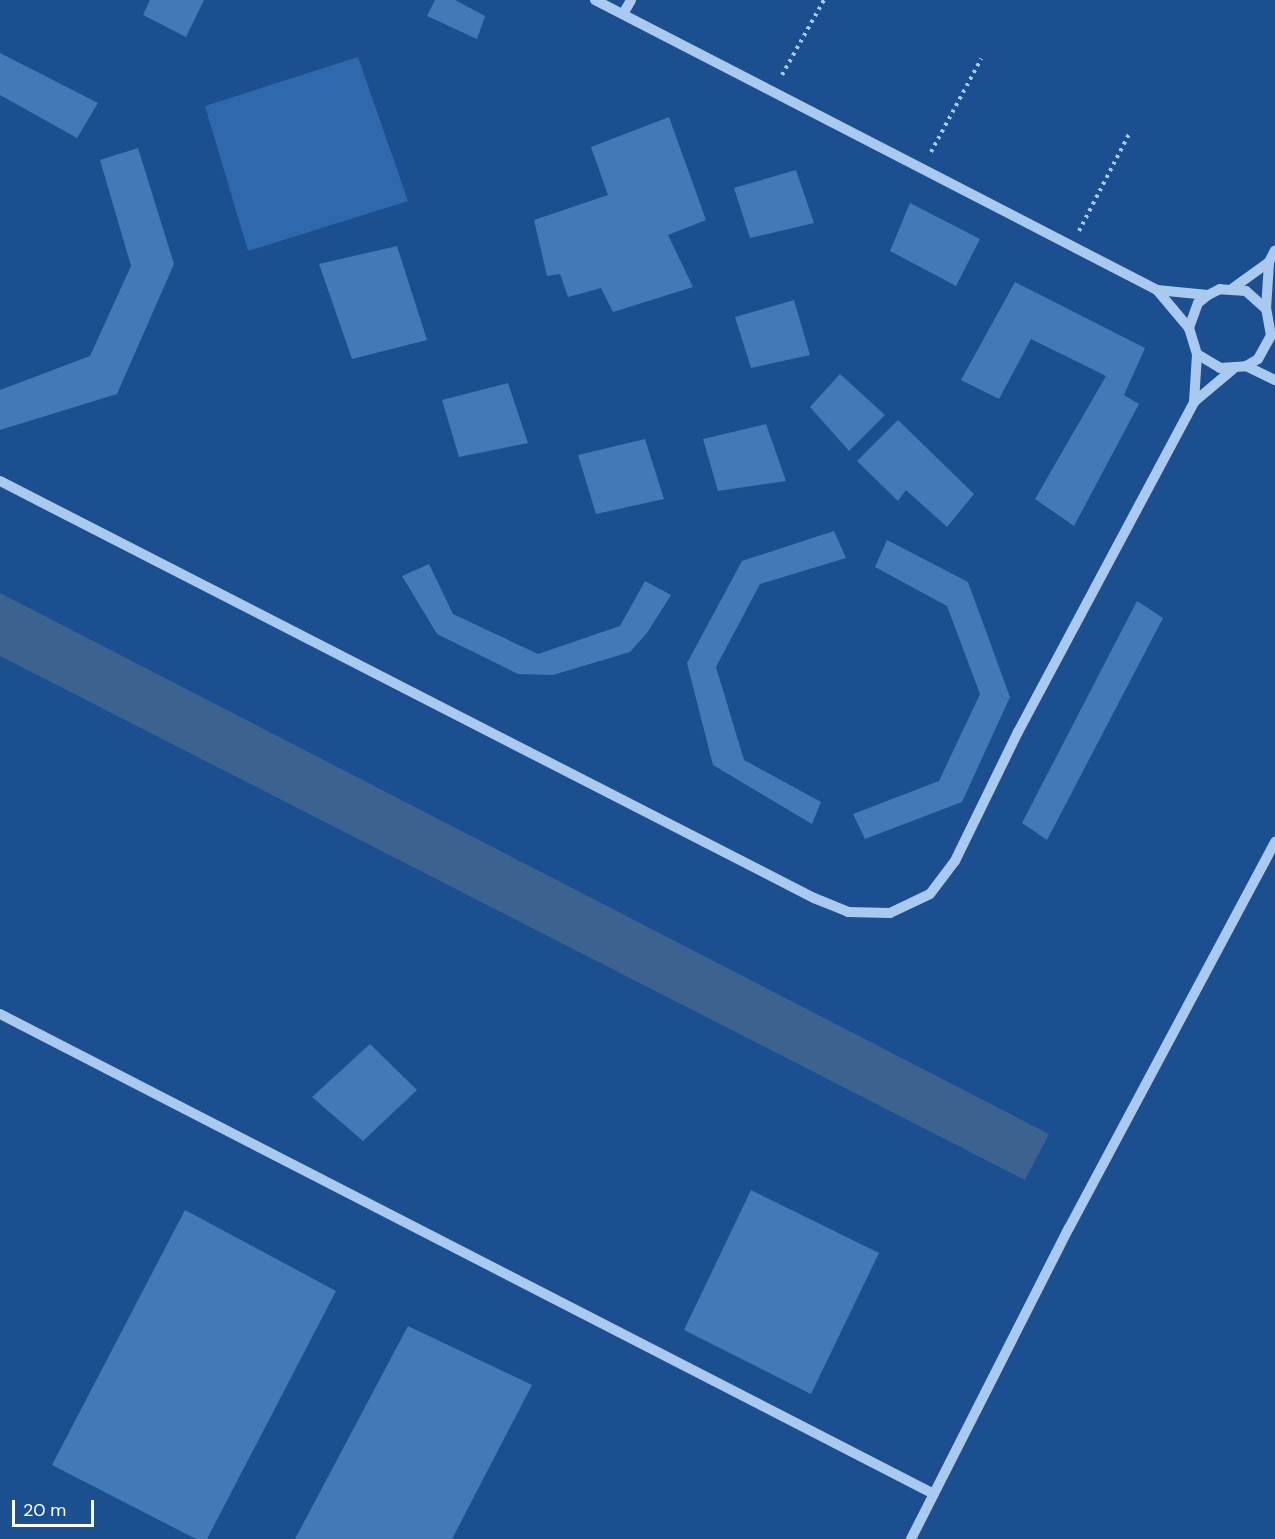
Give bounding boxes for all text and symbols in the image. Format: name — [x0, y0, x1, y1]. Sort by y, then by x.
scale bar — [15, 1488, 98, 1526]
text: 20 m — [23, 1498, 66, 1522]

